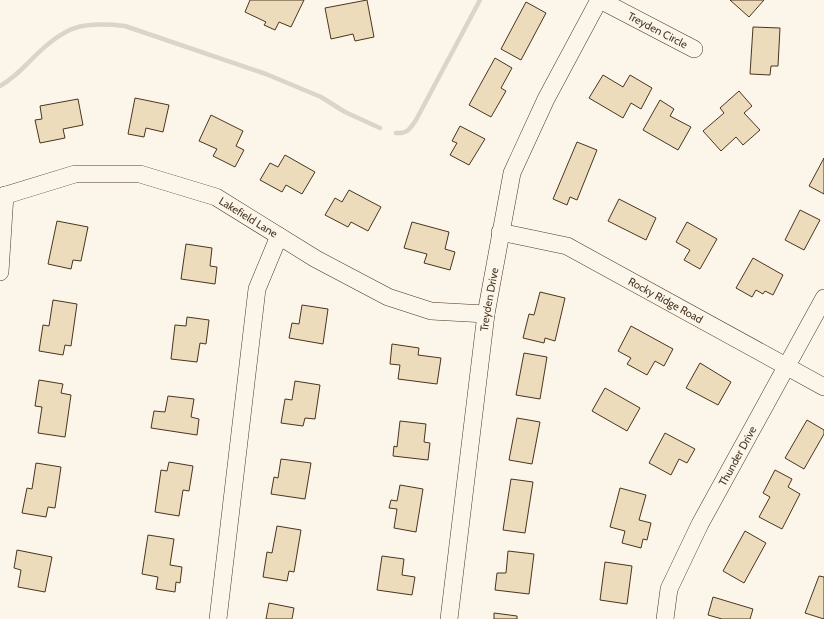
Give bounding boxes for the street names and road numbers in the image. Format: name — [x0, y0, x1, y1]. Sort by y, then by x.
street label: Treyden Circle — [625, 9, 690, 52]
street label: Lakefield Lane — [216, 194, 281, 241]
street label: Treyden Drive — [477, 266, 501, 332]
street label: Rocky Ridge Road — [626, 274, 705, 326]
street label: Thunder Drive — [715, 423, 760, 488]

